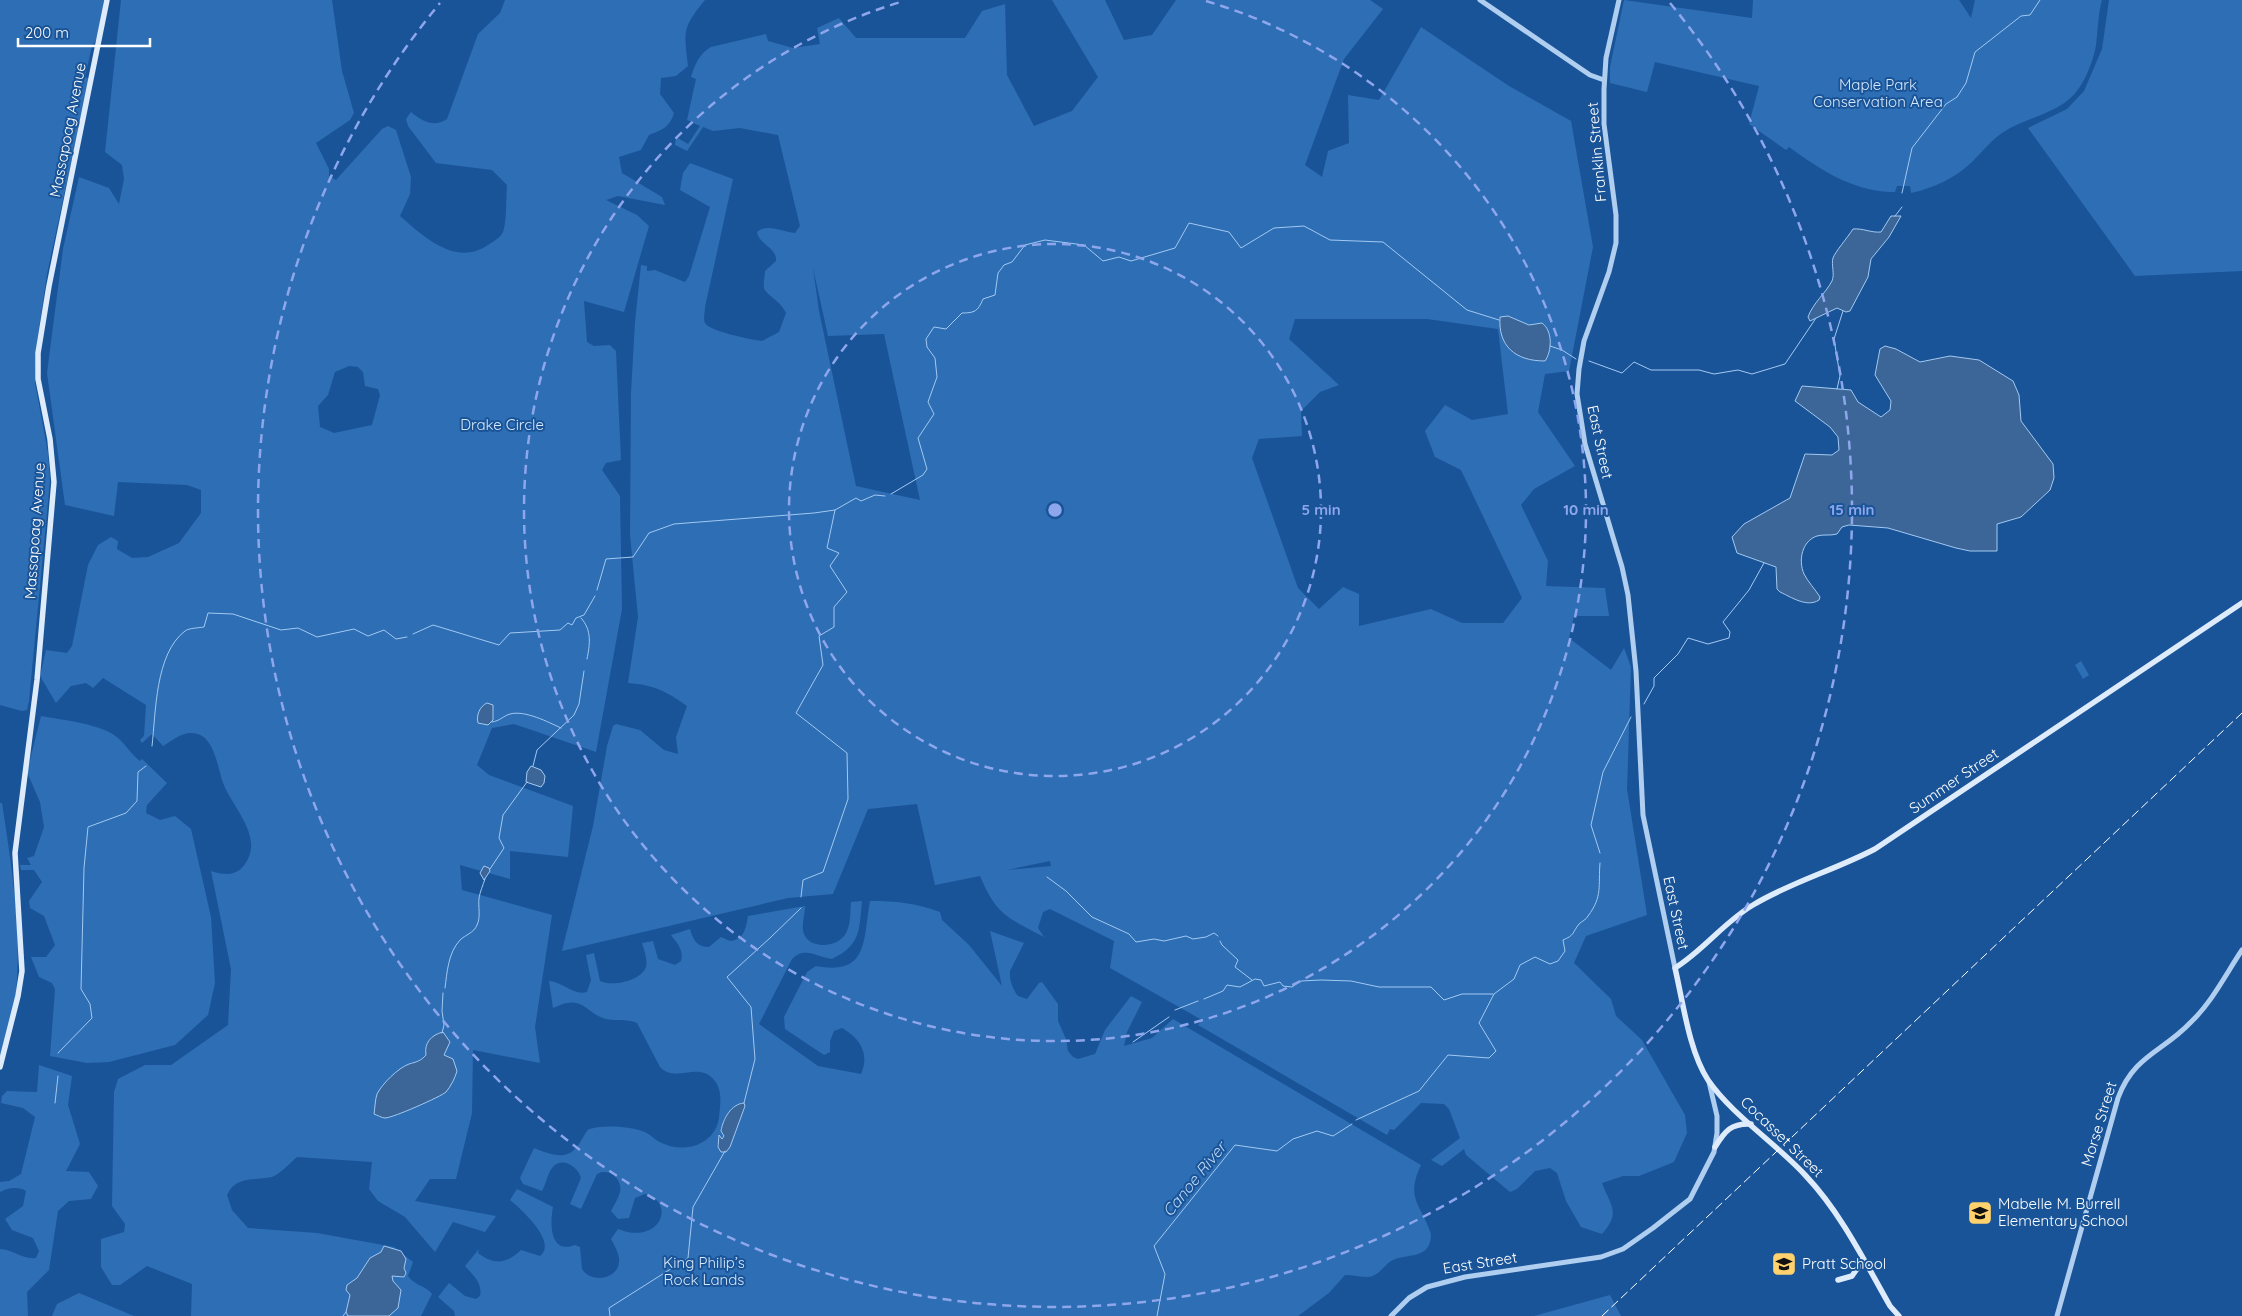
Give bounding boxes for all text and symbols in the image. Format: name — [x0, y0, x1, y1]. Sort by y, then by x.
scale bar — [18, 15, 150, 47]
text: 200 m — [25, 23, 69, 42]
street label: Massapoag Avenue — [45, 61, 90, 199]
park label: Maple Park Conservation Area — [1813, 75, 1943, 111]
street label: Franklin Street — [1583, 101, 1610, 203]
street label: East Street — [1583, 403, 1618, 480]
park label: Drake Circle — [460, 415, 544, 434]
street label: Massapoag Avenue — [20, 462, 49, 600]
text: 5 min — [1301, 500, 1341, 519]
text: 10 min — [1563, 500, 1609, 519]
text: 15 min — [1830, 500, 1875, 519]
centre of rings — [1046, 501, 1064, 519]
street label: Summer Street — [1905, 744, 2002, 817]
street label: East Street — [1659, 874, 1694, 951]
street label: Morse Street — [2077, 1079, 2120, 1169]
street label: Cocasset Street — [1737, 1092, 1828, 1181]
water label: Canoe River — [1158, 1136, 1231, 1220]
place label: Mabelle M. Burrell Elementary School — [1998, 1194, 2128, 1230]
school or university icon: Mabelle M. Burrell Elementary School — [1967, 1200, 1993, 1226]
street label: East Street — [1441, 1247, 1518, 1278]
school or university icon: Pratt School — [1771, 1251, 1797, 1277]
park label: King Philip’s Rock Lands — [663, 1253, 745, 1289]
place label: Pratt School — [1802, 1254, 1886, 1273]

